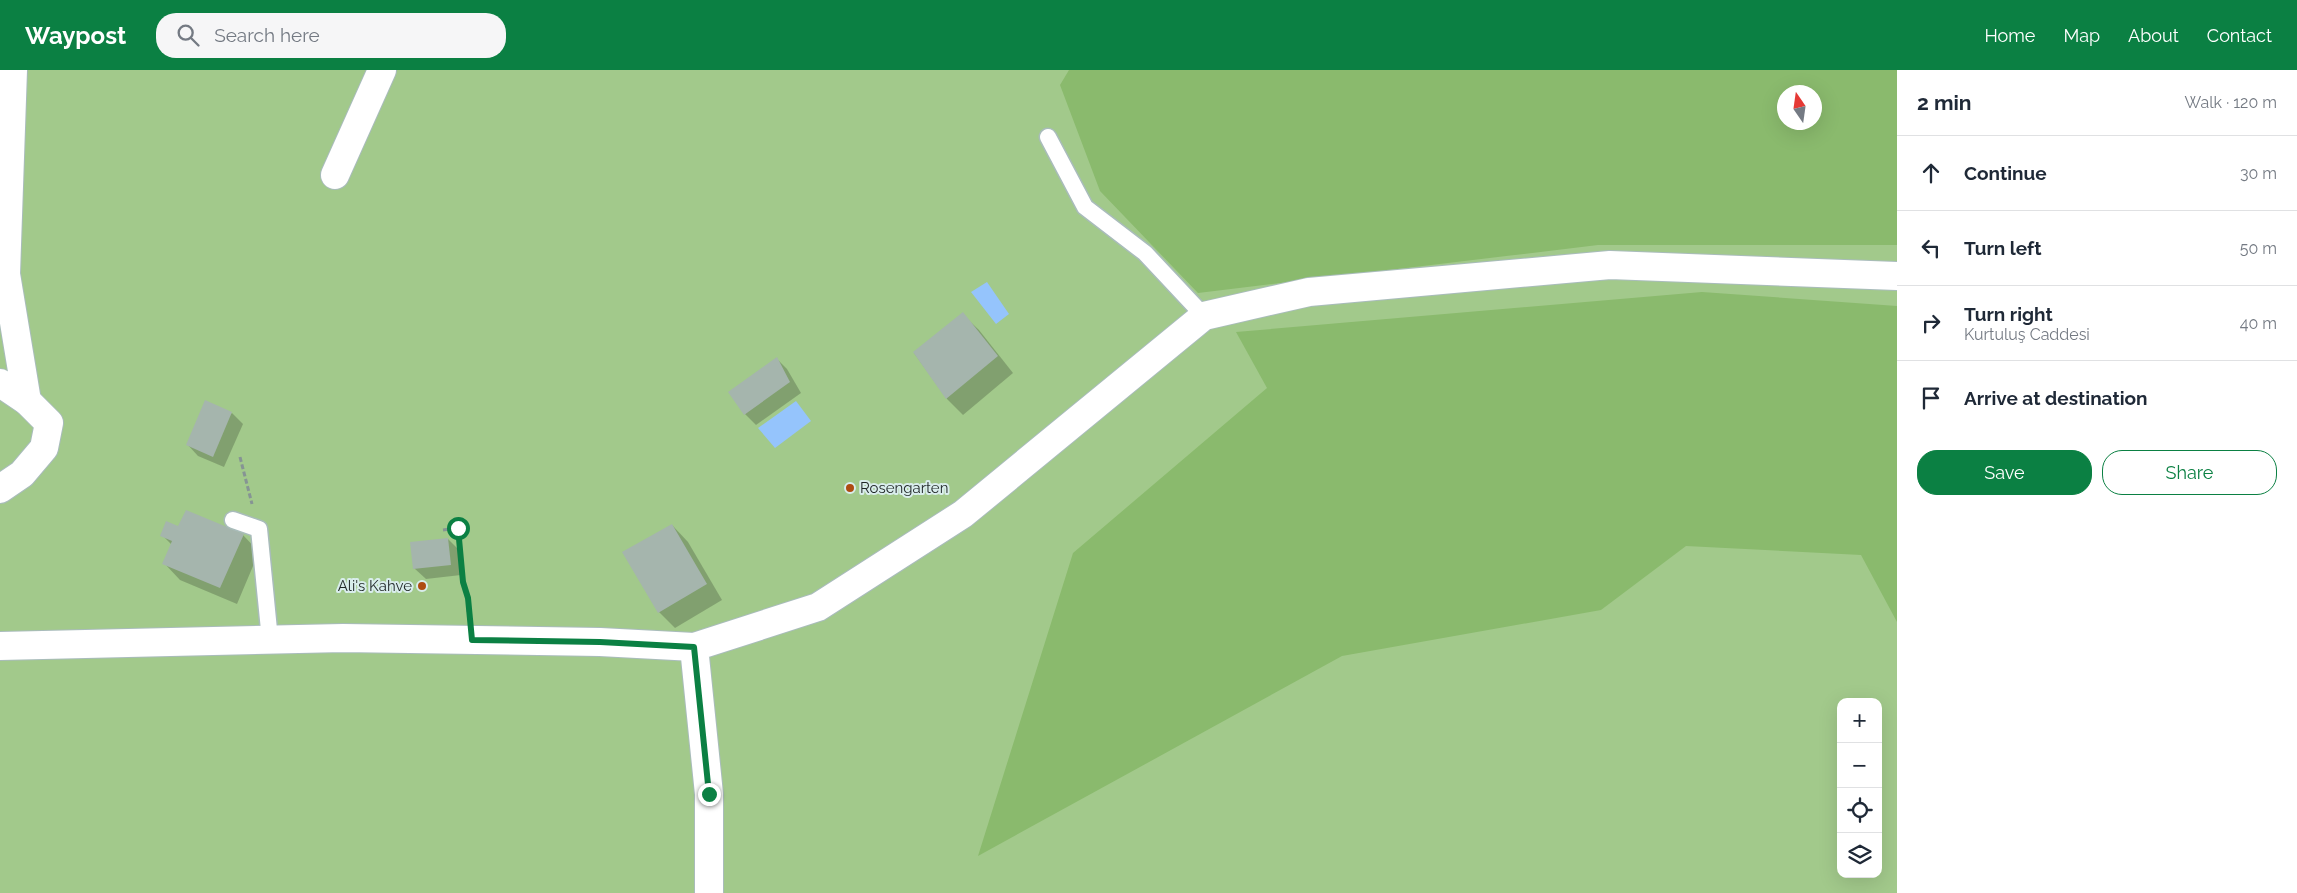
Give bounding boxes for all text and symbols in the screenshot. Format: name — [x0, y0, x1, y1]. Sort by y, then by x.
search box — [156, 13, 506, 58]
text: Waypost — [25, 21, 126, 50]
icon: search — [174, 21, 202, 49]
text: Search here — [214, 24, 320, 46]
text: Home — [1984, 25, 2035, 46]
text: Map — [2063, 25, 2100, 46]
text: About — [2128, 25, 2179, 46]
text: Contact — [2207, 25, 2272, 46]
north arrow — [1777, 85, 1822, 130]
text: 2 min — [1917, 90, 1971, 115]
text: Walk · 120 m — [2185, 93, 2277, 112]
icon: ahead — [1917, 159, 1945, 187]
text: Continue — [1964, 162, 2047, 184]
text: 30 m — [2240, 164, 2277, 183]
icon: left — [1917, 234, 1945, 262]
text: Turn left — [1964, 237, 2041, 259]
text: 50 m — [2240, 239, 2277, 258]
text: Turn right — [1964, 303, 2053, 325]
icon: right — [1917, 309, 1945, 337]
text: 40 m — [2240, 314, 2277, 333]
text: Kurtuluş Caddesi — [1964, 325, 2090, 344]
icon: arrive — [1917, 384, 1945, 412]
text: Arrive at destination — [1964, 387, 2148, 409]
button: Save — [1917, 450, 2092, 495]
button: Share — [2102, 450, 2277, 495]
place label: Rosengarten — [860, 479, 948, 497]
marker: Rosengarten — [844, 482, 856, 494]
route start — [447, 517, 470, 540]
place label: Ali's Kahve — [338, 577, 412, 595]
marker: Ali's Kahve — [416, 580, 428, 592]
map controls — [1837, 698, 1882, 878]
button: + — [1837, 698, 1882, 743]
button: − — [1837, 743, 1882, 788]
route end — [698, 783, 721, 806]
button: locate — [1837, 788, 1882, 833]
button: layers — [1837, 833, 1882, 878]

